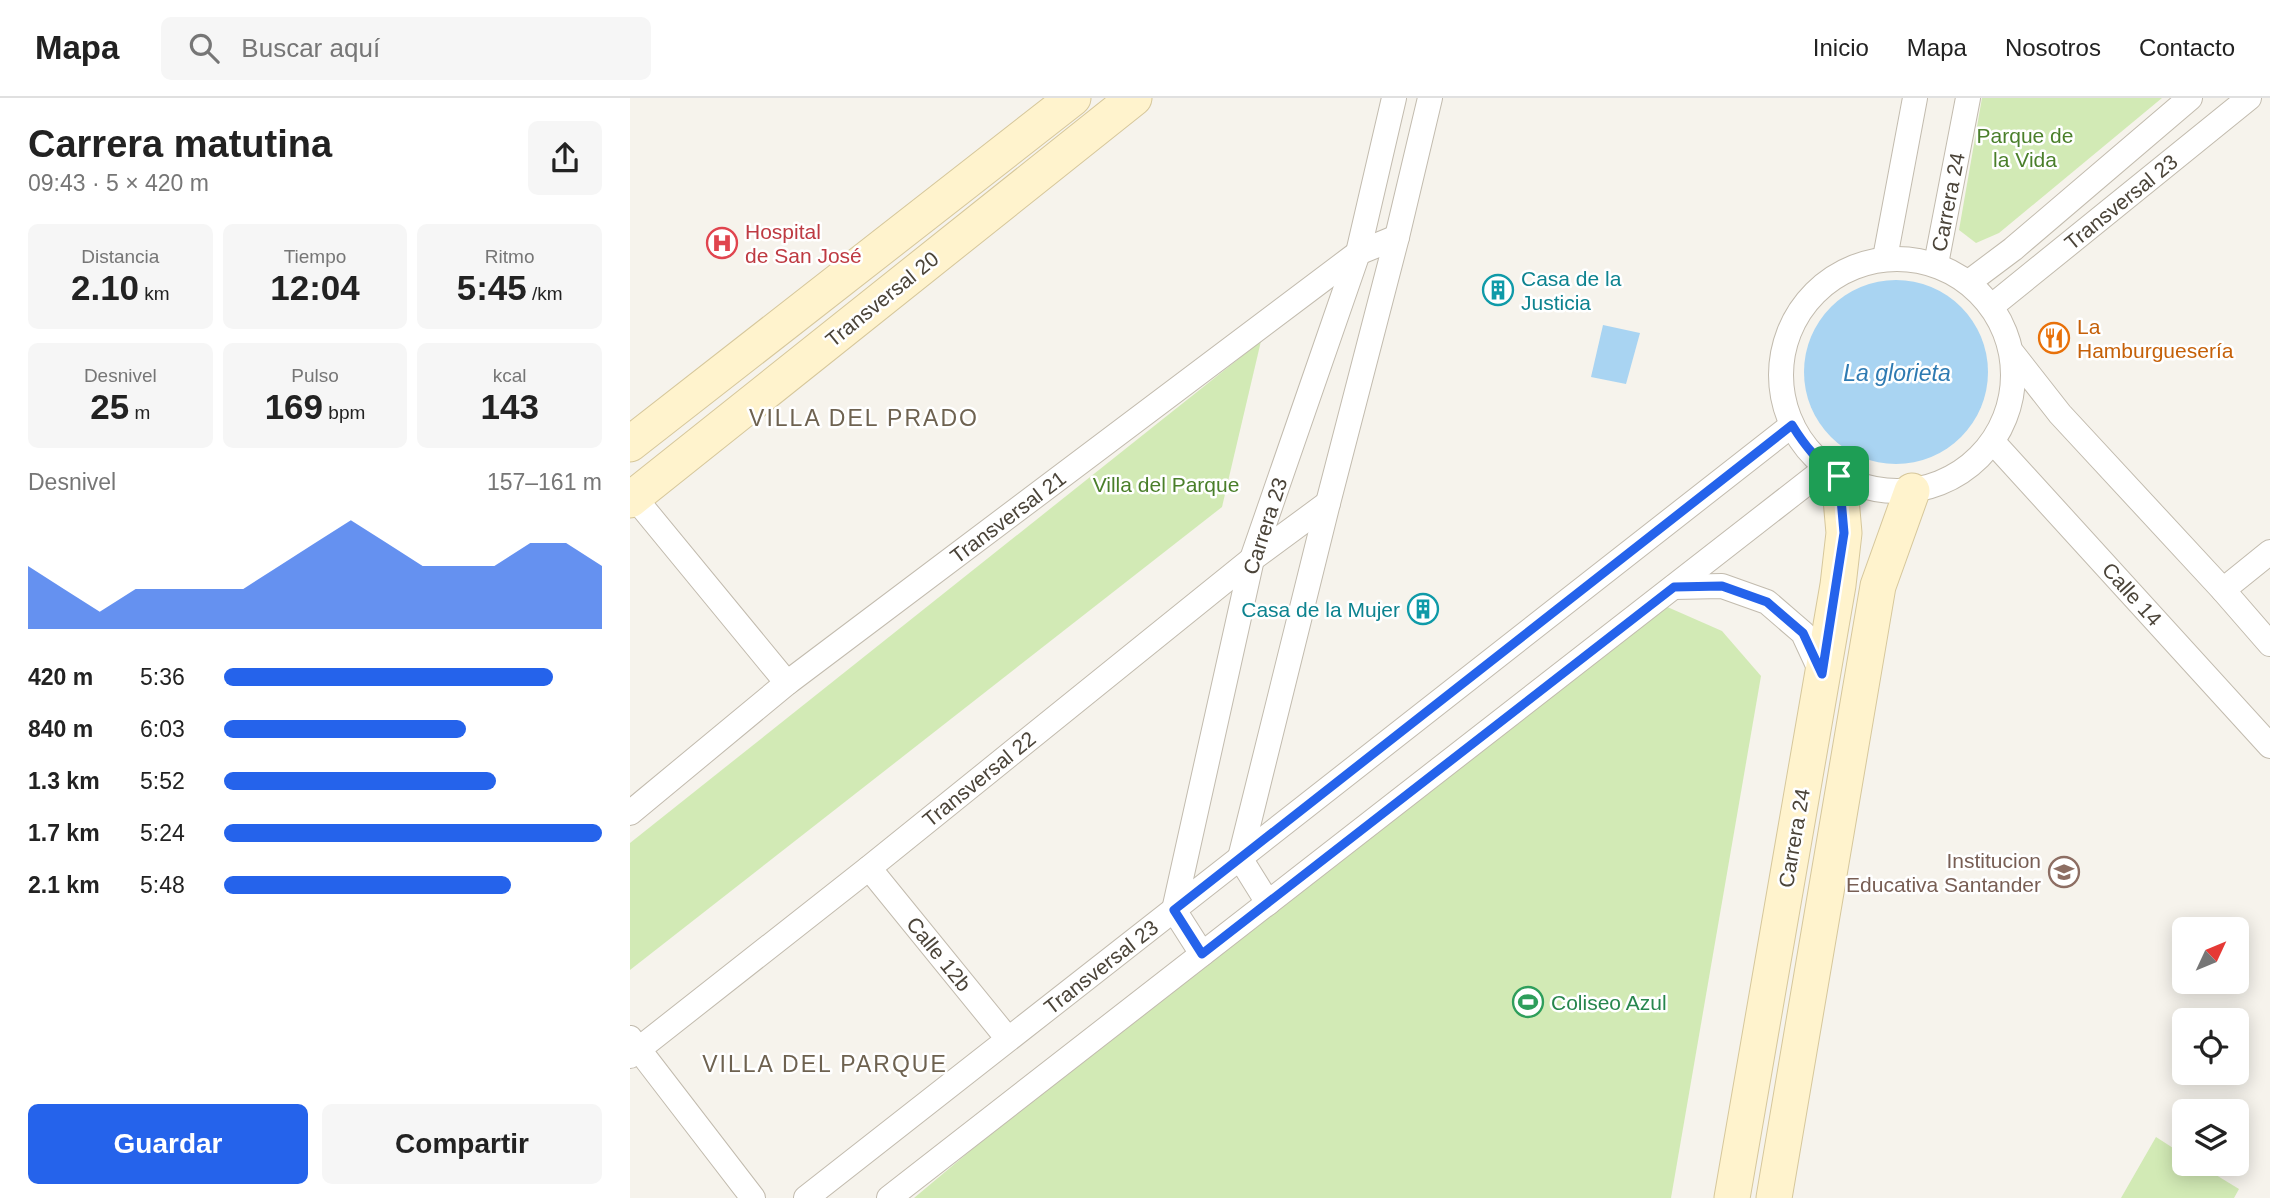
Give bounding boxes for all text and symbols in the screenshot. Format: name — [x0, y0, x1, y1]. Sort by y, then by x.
search box — [161, 17, 651, 80]
text: Mapa — [35, 29, 119, 66]
icon: search — [185, 29, 223, 67]
text: Buscar aquí — [241, 33, 380, 63]
text: Inicio — [1813, 34, 1869, 61]
text: Mapa — [1907, 34, 1967, 61]
text: Nosotros — [2005, 34, 2101, 61]
text: Contacto — [2139, 34, 2235, 61]
button: share — [528, 121, 602, 195]
text: Carrera matutina — [28, 123, 332, 165]
park label: Parque de la Vida — [1977, 124, 2073, 171]
street label: Carrera 24 — [1927, 150, 1969, 253]
street label: Transversal 23 — [2060, 150, 2182, 254]
text: 09:43 · 5 × 420 m — [28, 170, 209, 196]
place label: Hospital de San José — [745, 220, 862, 267]
hospital icon: Hospital de San José — [705, 226, 739, 260]
text: Distancia — [81, 246, 159, 267]
text: Tiempo — [284, 246, 346, 267]
text: Ritmo — [485, 246, 534, 267]
street label: Transversal 20 — [821, 247, 943, 351]
place label: Casa de la Justicia — [1521, 267, 1622, 314]
text: 2.10 — [71, 268, 139, 307]
text: 12:04 — [270, 268, 360, 307]
text: 5:45 — [457, 268, 527, 307]
building icon: Casa de la Justicia — [1481, 273, 1515, 307]
text: km — [139, 283, 170, 304]
text: /km — [527, 283, 563, 304]
place label: La Hamburguesería — [2077, 315, 2234, 362]
restaurant icon: La Hamburguesería — [2037, 321, 2071, 355]
water label: La glorieta — [1843, 360, 1951, 386]
text: Desnivel — [84, 365, 157, 386]
text: Pulso — [291, 365, 339, 386]
text: kcal — [493, 365, 527, 386]
text: 25 — [90, 387, 129, 426]
text: 169 — [265, 387, 323, 426]
text: 143 — [480, 387, 539, 426]
text: m — [129, 402, 150, 423]
text: bpm — [323, 402, 365, 423]
district label: VILLA DEL PRADO — [749, 405, 979, 431]
pin — [1809, 446, 1869, 506]
icon: arrive — [1820, 457, 1858, 495]
street label: Transversal 21 — [946, 466, 1070, 568]
text: Desnivel — [28, 469, 116, 495]
text: 157–161 m — [487, 469, 602, 495]
park label: Villa del Parque — [1093, 473, 1239, 496]
street label: Carrera 23 — [1239, 475, 1291, 577]
street label: Calle 14 — [2098, 558, 2167, 631]
building icon: Casa de la Mujer — [1406, 592, 1440, 626]
place label: Casa de la Mujer — [1241, 598, 1400, 621]
text: 420 m — [28, 664, 93, 690]
text: 5:36 — [140, 664, 185, 690]
text: 840 m — [28, 716, 93, 742]
text: 6:03 — [140, 716, 185, 742]
street label: Transversal 22 — [918, 727, 1040, 831]
text: 1.3 km — [28, 768, 100, 794]
text: 5:52 — [140, 768, 185, 794]
street label: Carrera 24 — [1774, 786, 1814, 889]
text: 1.7 km — [28, 820, 100, 846]
text: 5:24 — [140, 820, 185, 846]
place label: Institucion Educativa Santander — [1846, 849, 2041, 896]
school or university icon: Institucion Educativa Santander — [2047, 855, 2081, 889]
text: 2.1 km — [28, 872, 100, 898]
text: 5:48 — [140, 872, 185, 898]
street label: Calle 12b — [902, 912, 976, 996]
street label: Transversal 23 — [1039, 915, 1163, 1019]
north arrow — [2172, 917, 2249, 994]
map controls — [2172, 917, 2249, 1176]
sports icon: Coliseo Azul — [1511, 985, 1545, 1019]
place label: Coliseo Azul — [1551, 991, 1667, 1014]
button: locate — [2172, 1008, 2249, 1085]
district label: VILLA DEL PARQUE — [702, 1051, 948, 1077]
button: layers — [2172, 1099, 2249, 1176]
button: Guardar — [28, 1104, 308, 1184]
button: Compartir — [322, 1104, 602, 1184]

